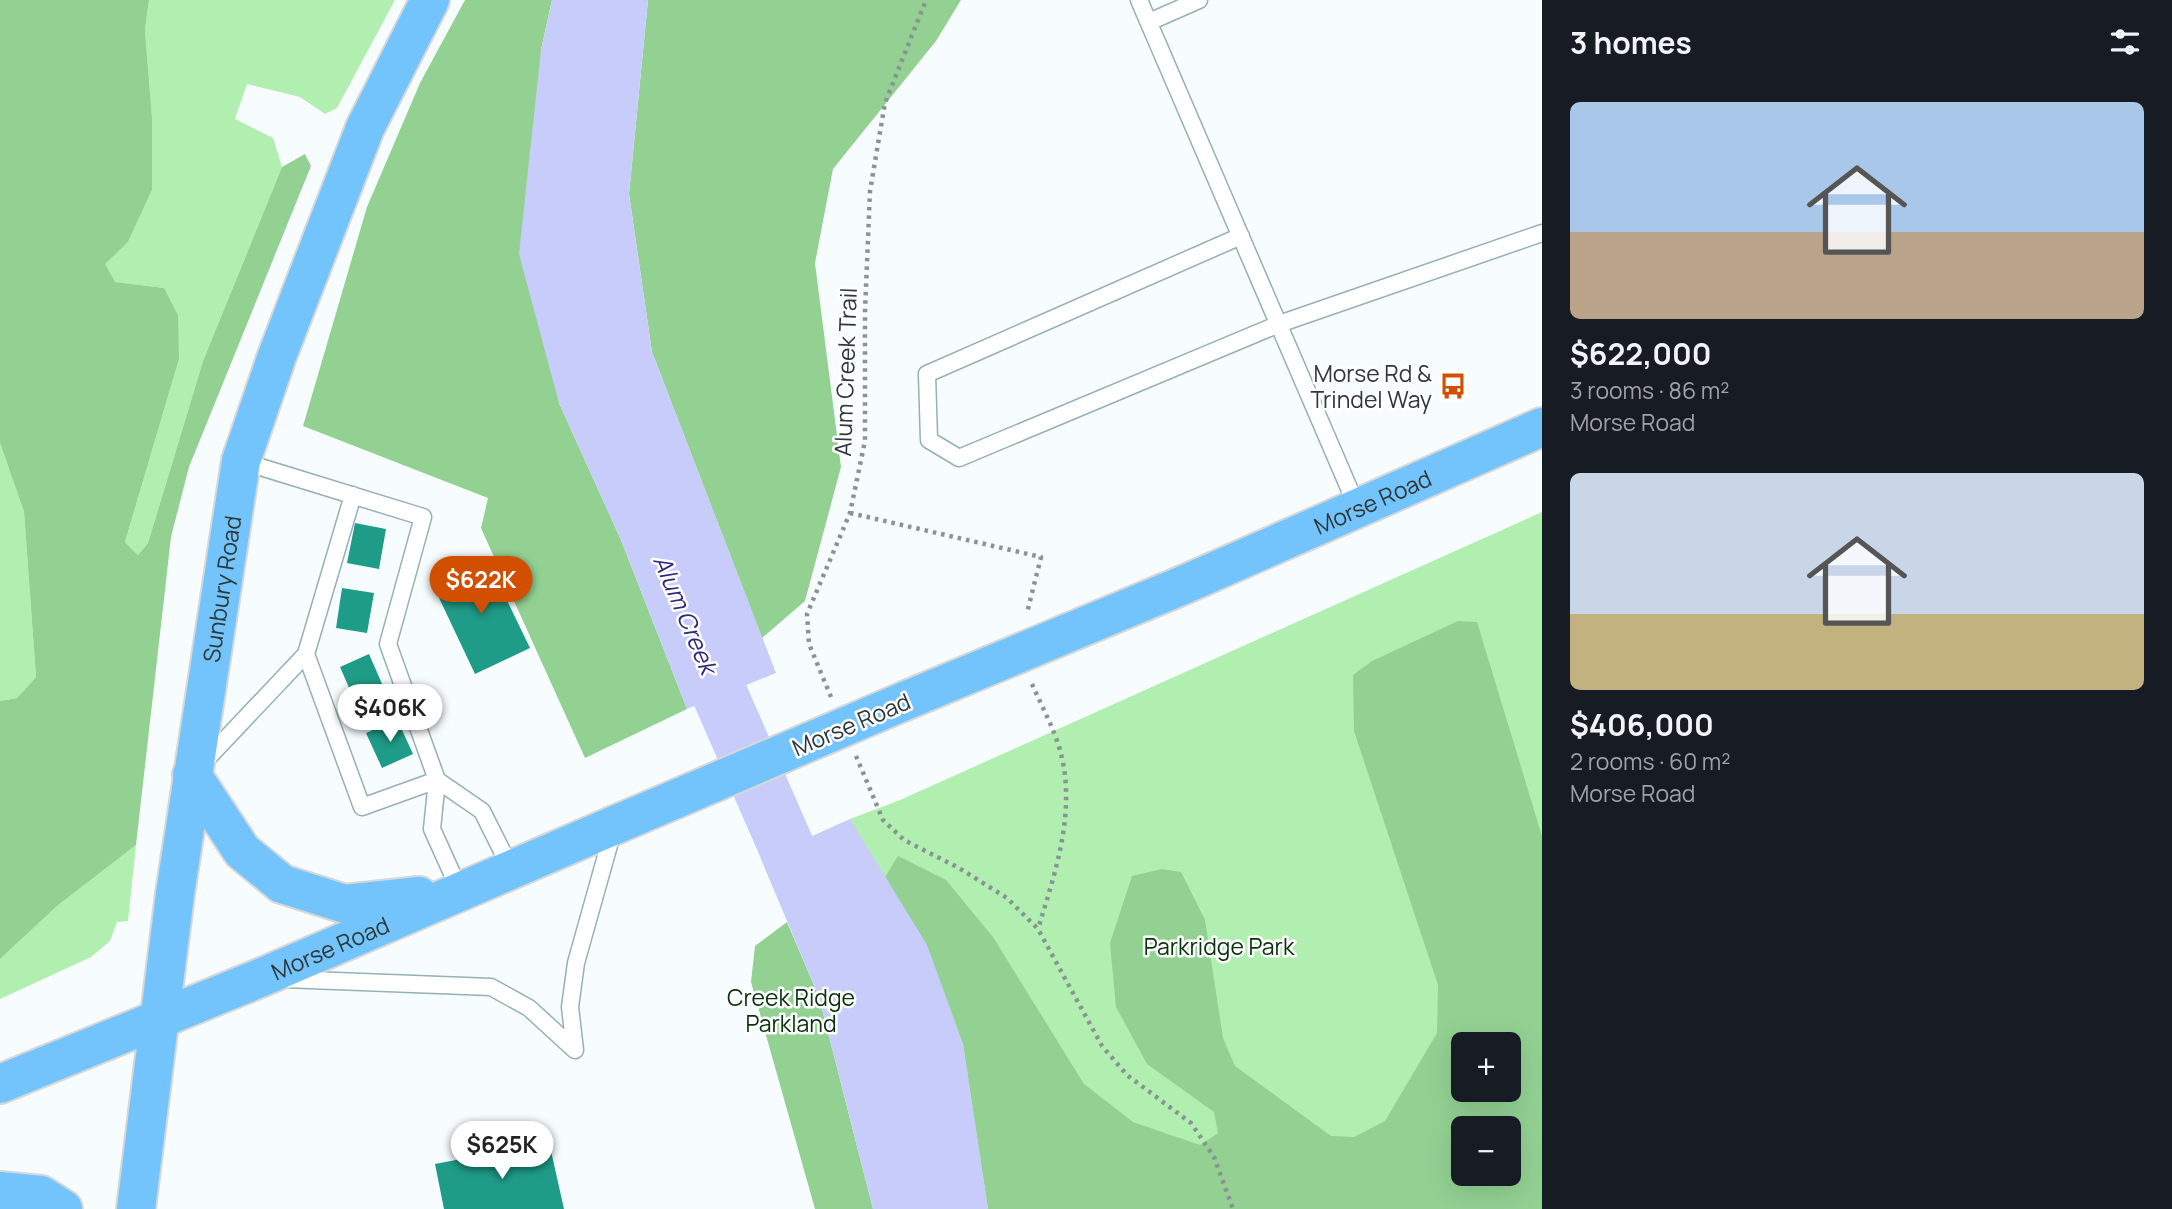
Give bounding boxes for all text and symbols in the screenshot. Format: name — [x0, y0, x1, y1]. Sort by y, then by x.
text: 3 homes — [1570, 22, 1692, 63]
icon: filters — [2106, 23, 2144, 61]
icon: home — [1794, 147, 1920, 273]
street label: Alum Creek Trail — [826, 287, 864, 457]
text: $622,000 — [1570, 333, 1712, 374]
place label: Morse Rd & Trindel Way — [1310, 357, 1432, 415]
bus stop icon: Morse Rd & Trindel Way — [1438, 371, 1468, 401]
text: 3 rooms · 86 m² — [1570, 374, 1730, 406]
text: Morse Road — [1570, 406, 1695, 438]
street label: Morse Road — [1309, 462, 1436, 542]
street label: Sunbury Road — [195, 513, 248, 665]
icon: home — [1794, 518, 1920, 644]
water label: Alum Creek — [646, 550, 727, 681]
pin: $622K — [432, 556, 530, 616]
text: $622K — [445, 563, 517, 595]
pin: $406K — [341, 684, 439, 744]
street label: Morse Road — [787, 685, 915, 763]
text: $406K — [354, 691, 426, 723]
text: $406,000 — [1570, 704, 1714, 745]
text: 2 rooms · 60 m² — [1570, 745, 1731, 777]
text: Morse Road — [1570, 777, 1695, 809]
street label: Morse Road — [266, 908, 394, 987]
park label: Parkridge Park — [1144, 930, 1295, 962]
park label: Creek Ridge Parkland — [727, 981, 855, 1039]
map controls — [1451, 1032, 1521, 1186]
button: + — [1451, 1032, 1521, 1102]
button: − — [1451, 1116, 1521, 1186]
pin: $625K — [453, 1122, 551, 1181]
text: $625K — [467, 1128, 537, 1160]

